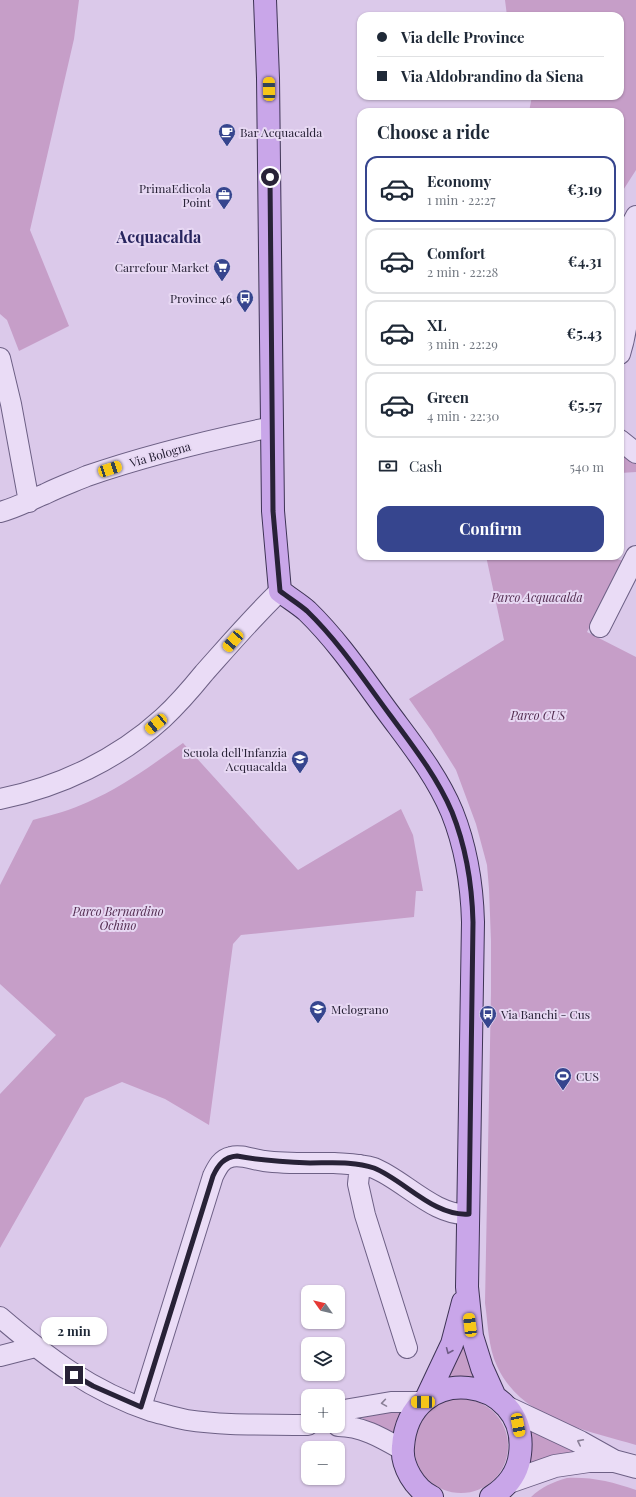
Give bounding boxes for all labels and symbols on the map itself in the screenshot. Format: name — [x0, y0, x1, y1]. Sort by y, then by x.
car — [263, 77, 275, 101]
cafe icon: Bar Acquacalda — [217, 122, 237, 147]
place label: Bar Acquacalda — [240, 124, 322, 140]
route start — [261, 168, 279, 186]
place label: PrimaEdicola Point — [139, 180, 212, 210]
office icon: PrimaEdicola Point — [214, 185, 234, 210]
district label: Acquacalda — [116, 226, 202, 247]
supermarket icon: Carrefour Market — [212, 257, 232, 282]
place label: Carrefour Market — [115, 259, 210, 275]
bus stop icon: Province 46 — [235, 288, 255, 313]
place label: Province 46 — [170, 290, 232, 306]
street label: Via Bologna — [127, 438, 192, 471]
car — [97, 460, 123, 478]
park label: Parco Acquacalda — [490, 589, 583, 605]
car — [221, 628, 245, 654]
park label: Parco CUS — [509, 707, 566, 723]
car — [143, 712, 169, 736]
place label: Scuola dell'Infanzia Acquacalda — [183, 744, 287, 774]
school or university icon: Scuola dell'Infanzia Acquacalda — [290, 749, 310, 774]
park label: Parco Bernardino Ochino — [71, 903, 164, 933]
school or university icon: Melograno — [308, 999, 328, 1024]
place label: Melograno — [331, 1001, 389, 1017]
bus stop icon: Via Banchi - Cus — [478, 1004, 498, 1029]
place label: Via Banchi - Cus — [500, 1006, 590, 1022]
sports icon: CUS — [553, 1066, 573, 1091]
place label: CUS — [576, 1068, 599, 1084]
north arrow — [301, 1285, 345, 1329]
car — [463, 1312, 477, 1338]
callout: 2 min — [41, 1317, 107, 1345]
one-way arrow — [445, 1348, 453, 1355]
route end — [65, 1366, 83, 1384]
car — [411, 1396, 435, 1408]
one-way arrow — [381, 1398, 387, 1407]
car — [510, 1412, 526, 1438]
one-way arrow — [577, 1439, 584, 1447]

